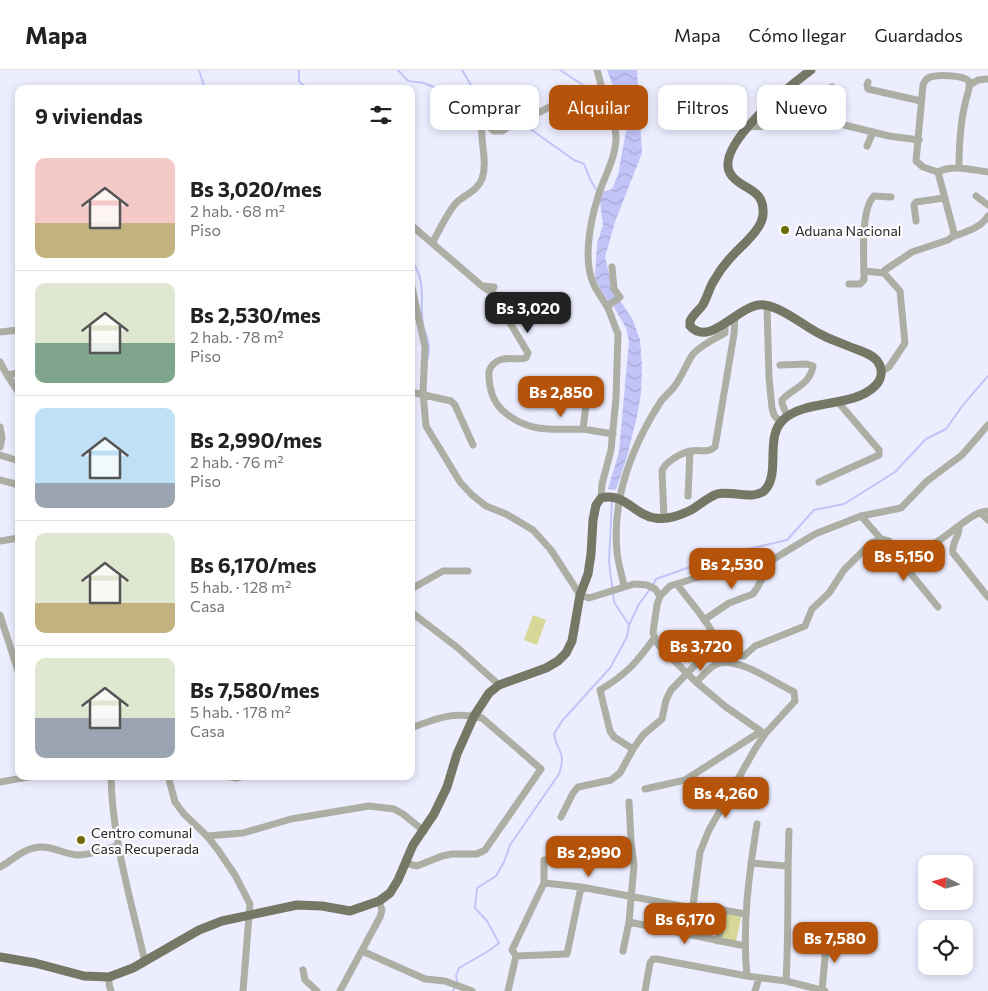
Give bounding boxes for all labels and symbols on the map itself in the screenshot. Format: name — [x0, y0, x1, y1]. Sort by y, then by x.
place label: Aduana Nacional — [795, 222, 901, 239]
marker: Aduana Nacional — [779, 224, 791, 236]
pin: Bs 3,020 — [476, 292, 580, 334]
pin: Bs 2,850 — [509, 376, 613, 418]
pin: Bs 5,150 — [852, 540, 956, 582]
pin: Bs 2,530 — [680, 548, 784, 590]
pin: Bs 3,720 — [649, 630, 753, 672]
pin: Bs 4,260 — [674, 776, 778, 819]
place label: Centro comunal Casa Recuperada — [91, 824, 199, 857]
marker: Centro comunal Casa Recuperada — [75, 834, 87, 846]
pin: Bs 2,990 — [537, 836, 641, 878]
north arrow — [918, 855, 972, 910]
pin: Bs 6,170 — [633, 902, 737, 945]
pin: Bs 7,580 — [783, 922, 887, 964]

